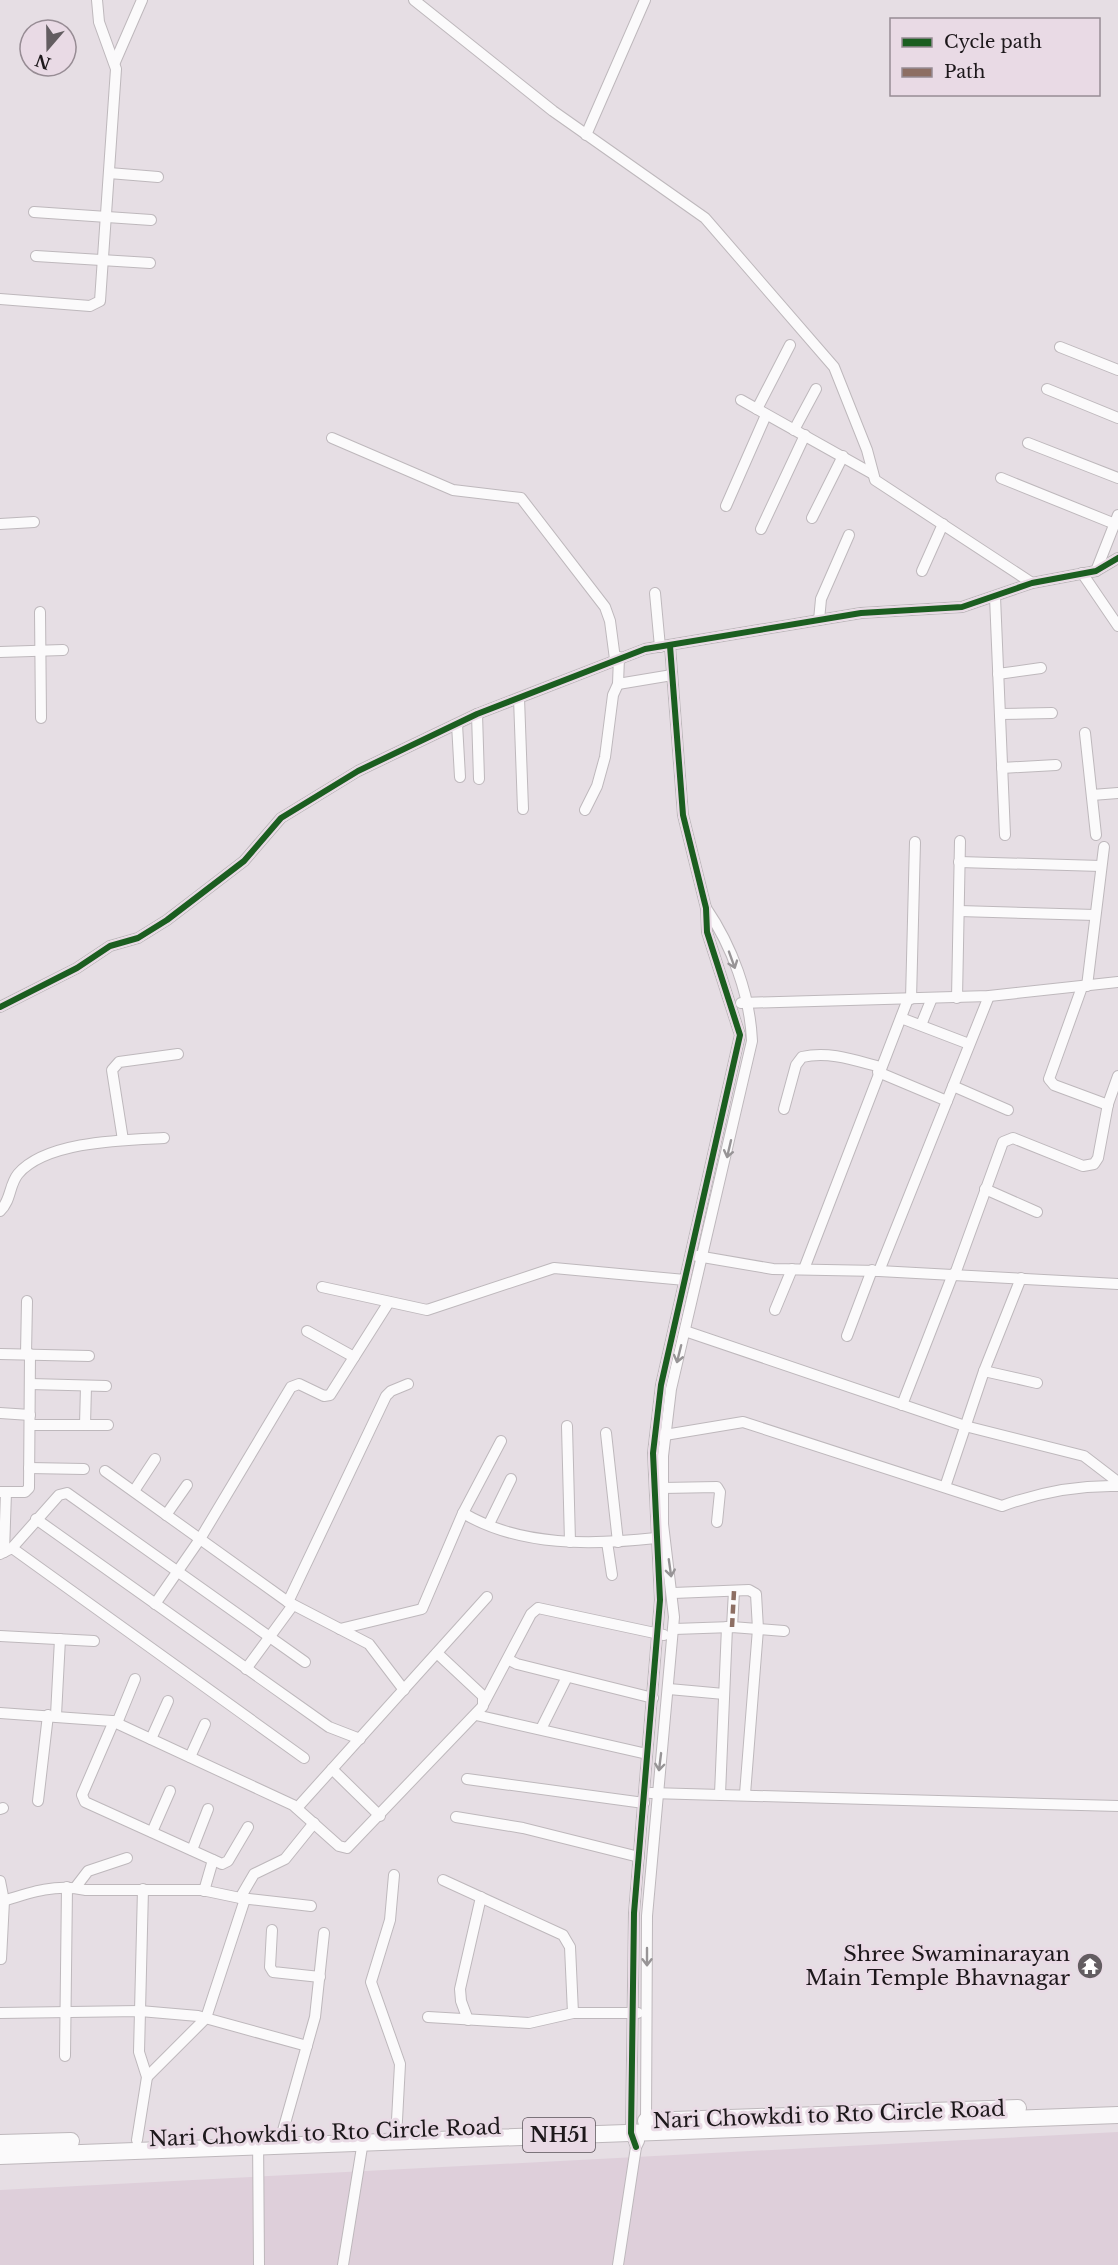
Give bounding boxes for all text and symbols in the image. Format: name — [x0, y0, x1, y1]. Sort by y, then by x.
north arrow — [18, 18, 78, 78]
legend — [890, 18, 1100, 96]
text: Cycle path — [944, 31, 1042, 53]
text: N — [32, 50, 53, 74]
text: Path — [944, 61, 985, 83]
one-way arrow — [727, 950, 738, 969]
one-way arrow — [722, 1139, 734, 1158]
one-way arrow — [673, 1344, 685, 1363]
one-way arrow — [664, 1558, 675, 1578]
one-way arrow — [654, 1752, 665, 1772]
place label: Shree Swaminarayan Main Temple Bhavnagar — [805, 1941, 1070, 1991]
one-way arrow — [641, 1946, 653, 1966]
temple icon: Shree Swaminarayan Main Temple Bhavnagar — [1075, 1951, 1105, 1981]
street label: Nari Chowkdi to Rto Circle Road — [652, 2096, 1006, 2134]
street label: Nari Chowkdi to Rto Circle Road — [148, 2114, 502, 2152]
road number: NH51 — [523, 2118, 595, 2152]

